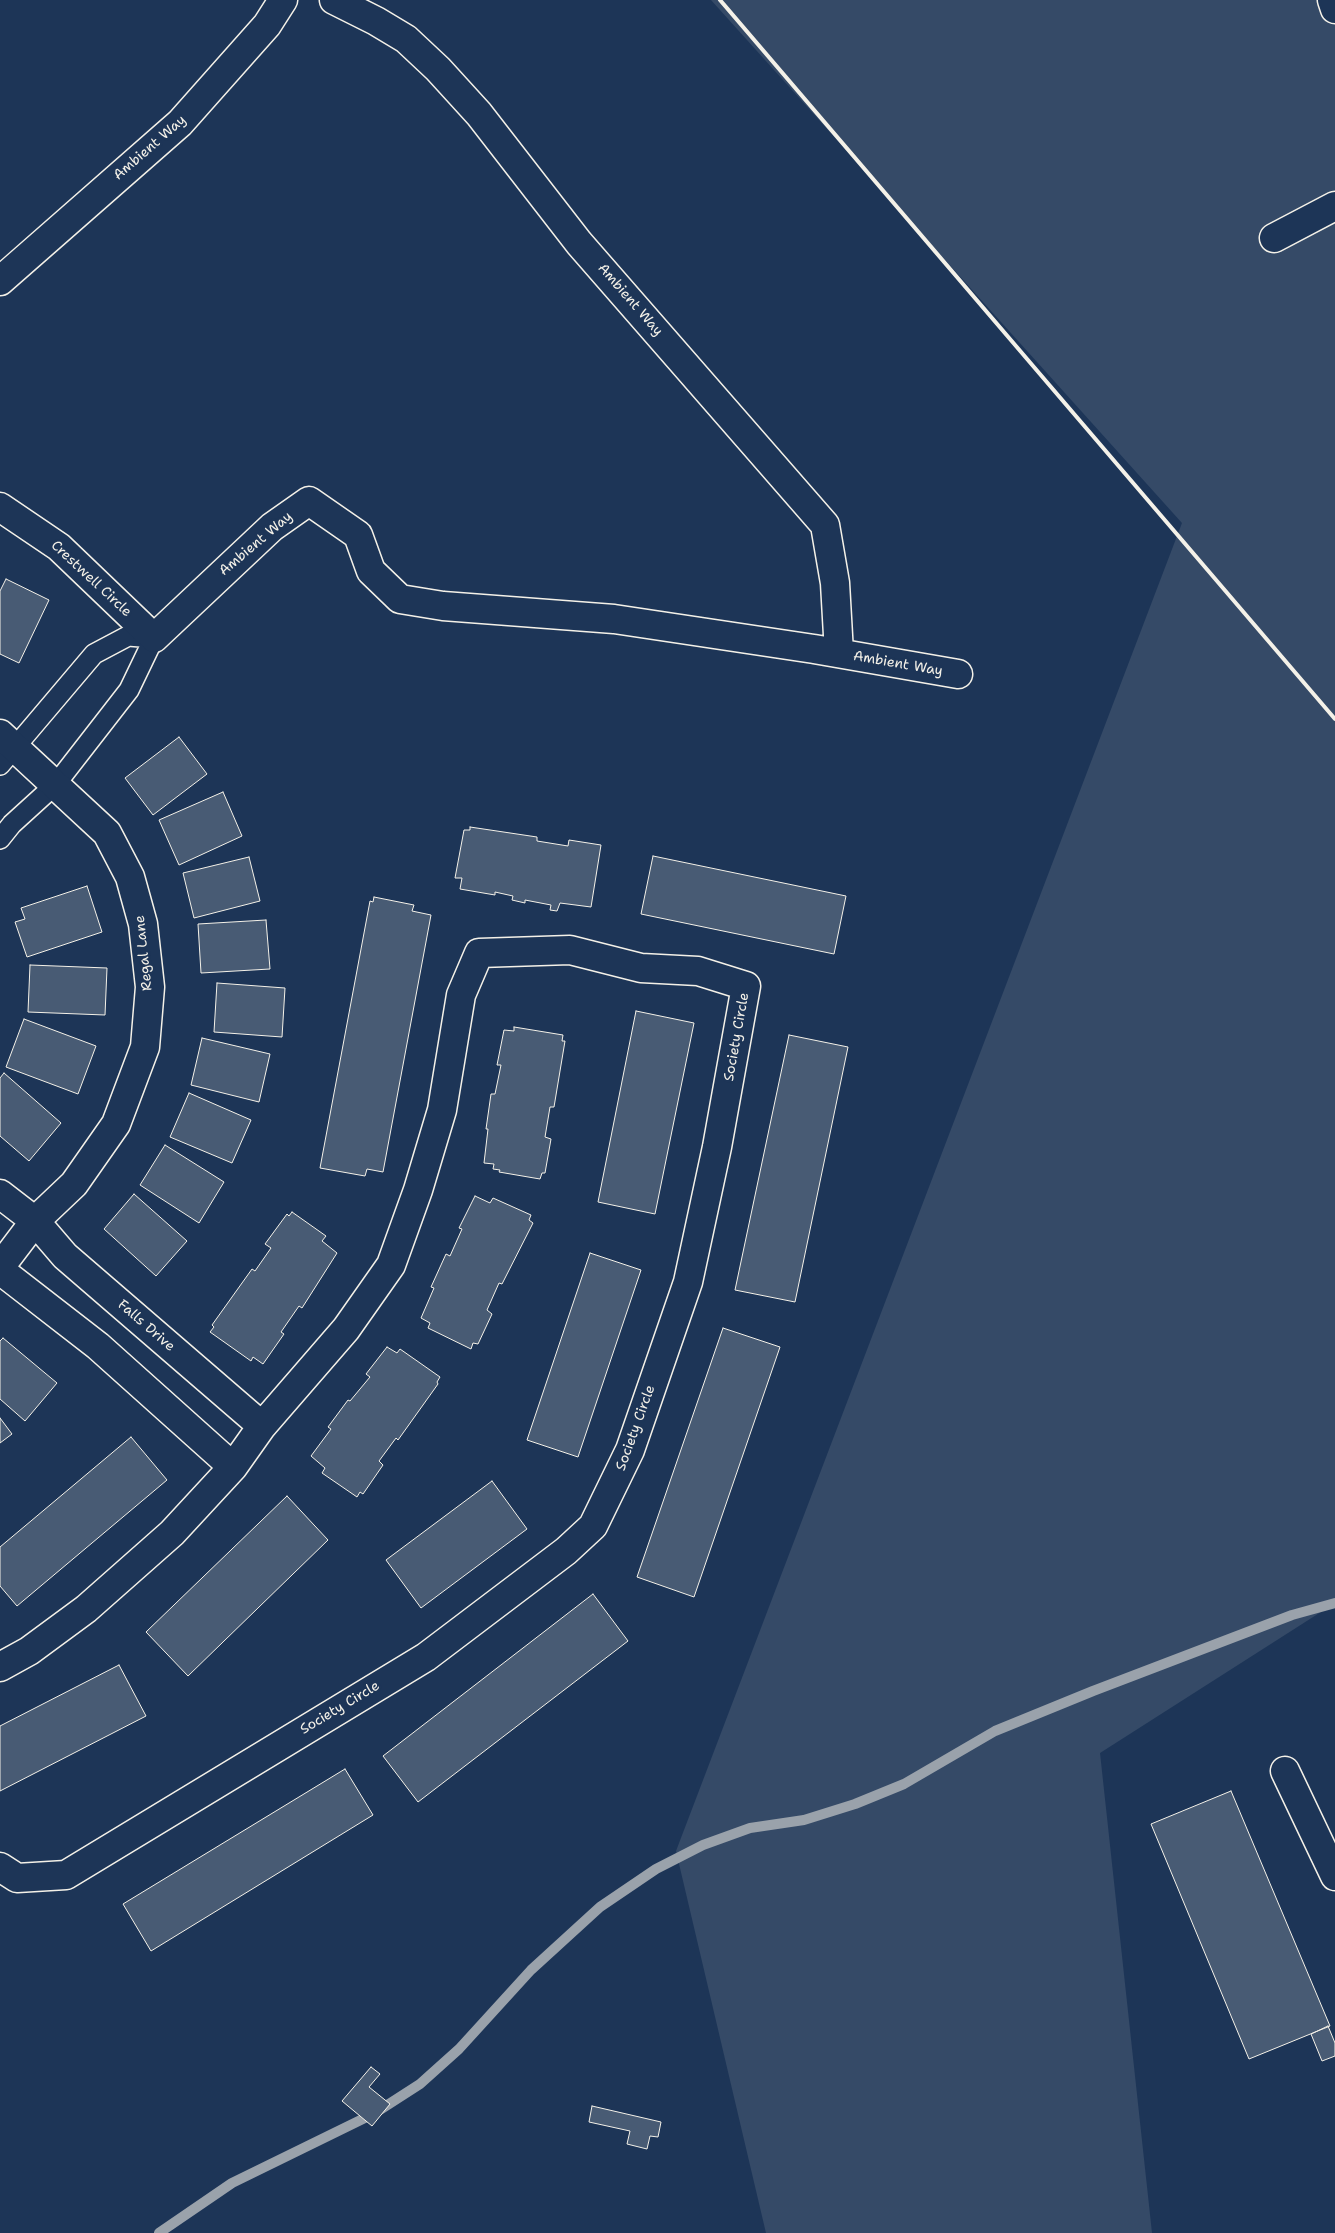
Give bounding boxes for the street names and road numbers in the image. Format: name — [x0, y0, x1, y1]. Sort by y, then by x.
street label: Ambient Way — [110, 112, 190, 184]
street label: Ambient Way — [594, 260, 666, 340]
street label: Ambient Way — [216, 508, 296, 580]
street label: Crestwell Circle — [47, 537, 135, 621]
street label: Ambient Way — [852, 648, 944, 680]
street label: Regal Lane — [132, 914, 156, 992]
street label: Society Circle — [721, 991, 753, 1083]
street label: Falls Drive — [114, 1297, 178, 1355]
street label: Society Circle — [613, 1383, 659, 1473]
street label: Society Circle — [297, 1678, 383, 1738]

